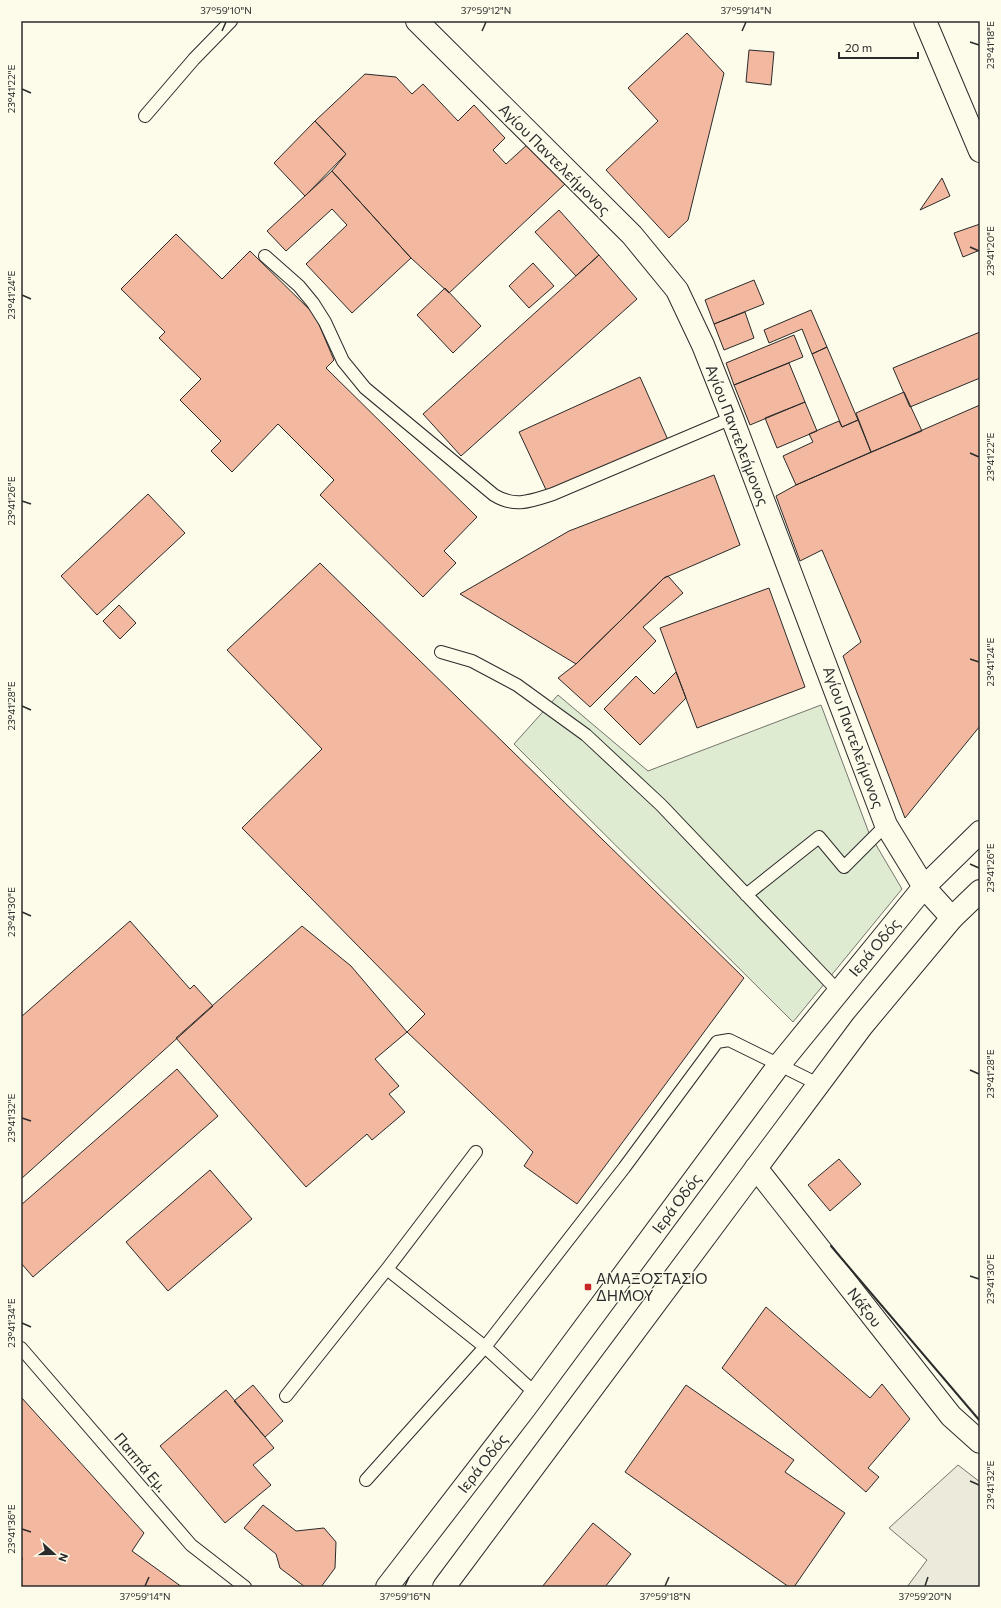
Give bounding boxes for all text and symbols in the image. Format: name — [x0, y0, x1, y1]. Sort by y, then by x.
text: 37°59'10"N — [200, 4, 252, 16]
text: 37°59'12"N — [461, 4, 511, 16]
text: 37°59'14"N — [720, 4, 772, 16]
text: 23°41'18"E — [984, 21, 996, 69]
scale bar — [839, 34, 918, 60]
text: 20 m — [845, 40, 872, 54]
text: 23°41'22"E — [5, 65, 17, 113]
street label: Αγίου Παντελεήμονος — [496, 100, 614, 218]
text: 23°41'20"E — [984, 226, 996, 276]
text: 23°41'24"E — [5, 270, 17, 319]
street label: Αγίου Παντελεήμονος — [703, 362, 773, 508]
text: 23°41'22"E — [984, 433, 996, 481]
text: 23°41'26"E — [5, 476, 17, 526]
text: 23°41'24"E — [984, 637, 996, 686]
street label: Αγίου Παντελεήμονος — [820, 664, 888, 810]
text: 23°41'28"E — [5, 681, 17, 731]
text: 23°41'26"E — [984, 843, 996, 893]
text: 23°41'30"E — [5, 887, 17, 937]
street label: Ιερά Οδός — [845, 914, 903, 980]
text: 23°41'28"E — [984, 1049, 996, 1099]
text: 23°41'32"E — [5, 1094, 17, 1142]
street label: Ιερά Οδός — [648, 1170, 704, 1236]
text: 23°41'30"E — [984, 1254, 996, 1304]
place label: ΑΜΑΞΟΣΤΑΣΙΟ ΔΗΜΟΥ — [596, 1269, 708, 1304]
marker: ΑΜΑΞΟΣΤΑΣΙΟ ΔΗΜΟΥ — [583, 1282, 593, 1292]
street label: Νάξου — [844, 1284, 886, 1330]
text: 23°41'34"E — [5, 1298, 17, 1348]
street label: Παππά Εμ. — [111, 1429, 171, 1495]
street label: Ιερά Οδός — [453, 1430, 511, 1496]
text: 23°41'32"E — [984, 1461, 996, 1509]
text: 23°41'36"E — [5, 1504, 17, 1554]
north arrow — [34, 1534, 74, 1574]
text: N — [56, 1552, 71, 1564]
text: 37°59'14"N — [119, 1590, 171, 1602]
text: 37°59'16"N — [379, 1590, 431, 1602]
text: 37°59'18"N — [639, 1590, 691, 1602]
text: 37°59'20"N — [899, 1590, 951, 1602]

